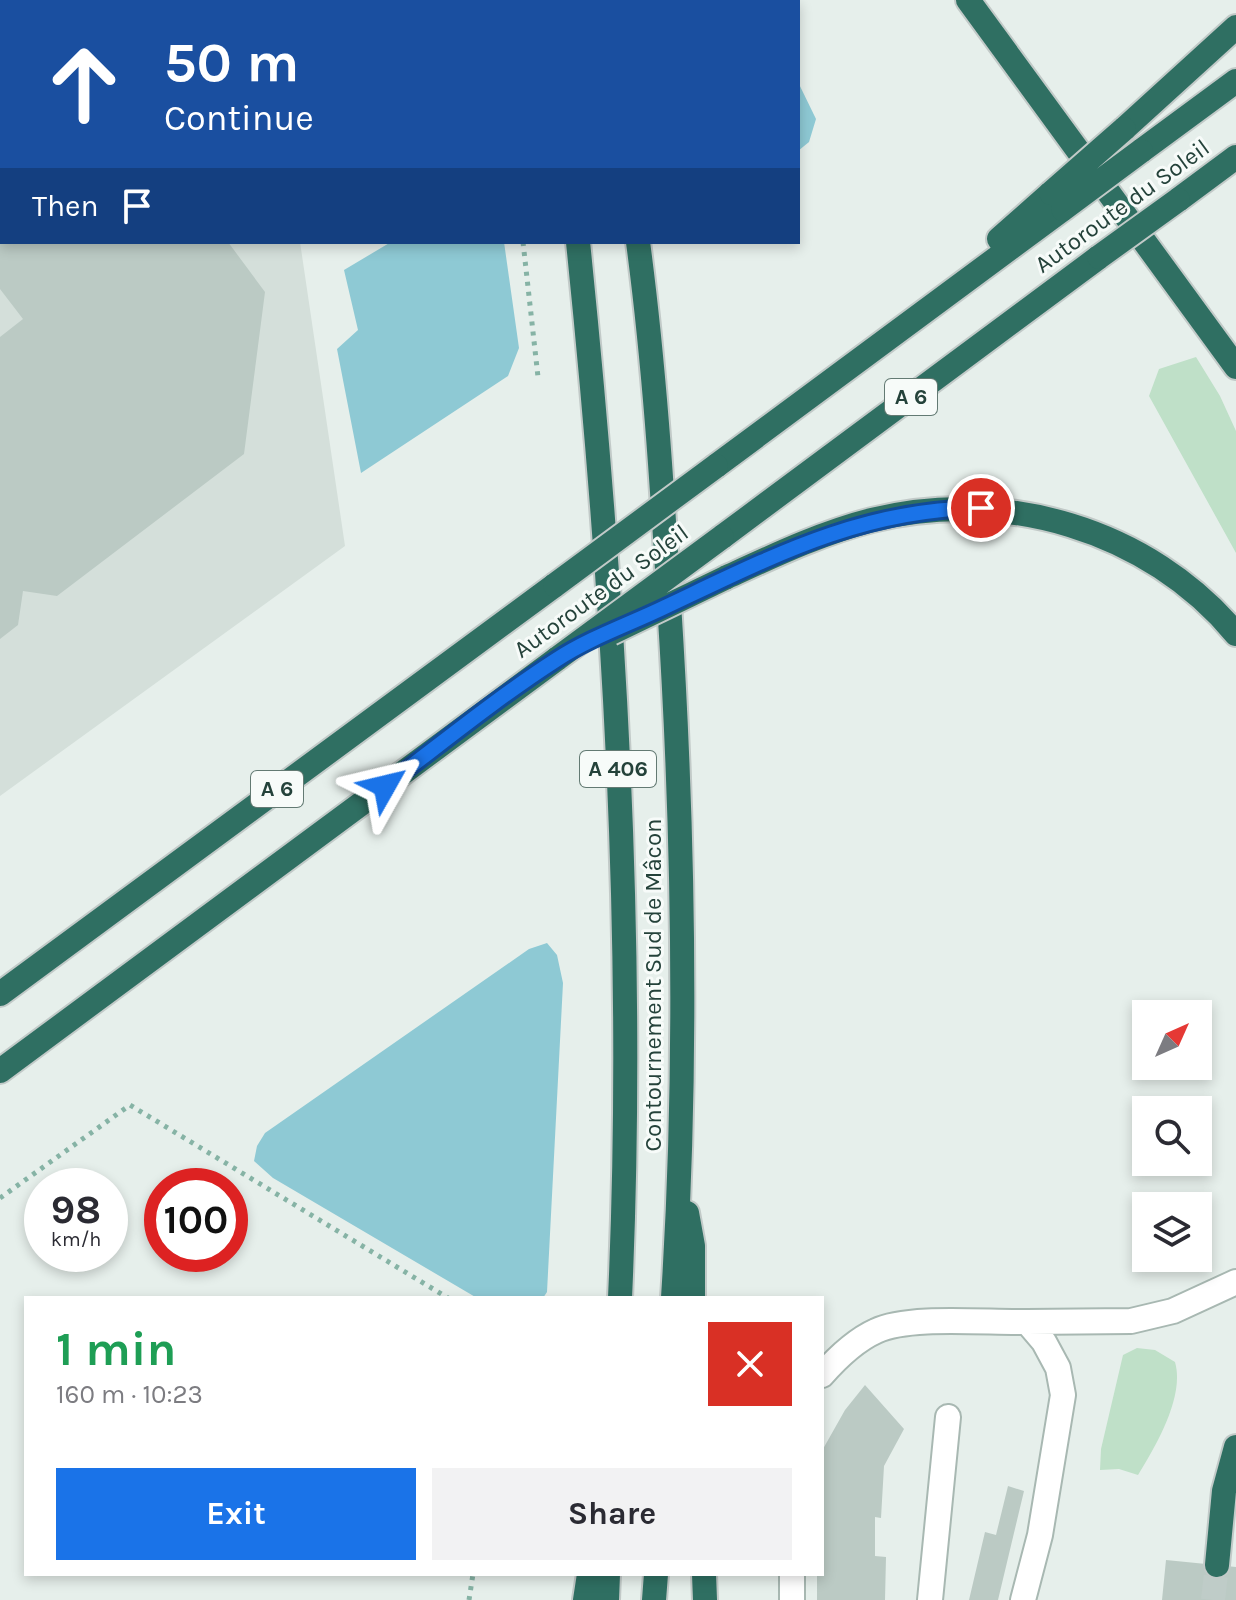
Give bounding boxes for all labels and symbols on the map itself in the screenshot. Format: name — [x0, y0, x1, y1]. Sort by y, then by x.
street label: Autoroute du Soleil — [1029, 133, 1215, 279]
road number: A 6 — [885, 379, 937, 415]
pin — [947, 474, 1015, 542]
street label: Autoroute du Soleil — [508, 518, 694, 664]
position arrow — [343, 744, 427, 828]
road number: A 406 — [580, 751, 656, 787]
road number: A 6 — [251, 771, 303, 807]
street label: Contournement Sud de Mâcon — [639, 818, 667, 1152]
north arrow — [1132, 1000, 1212, 1080]
speed limit sign: 100 — [144, 1168, 248, 1272]

